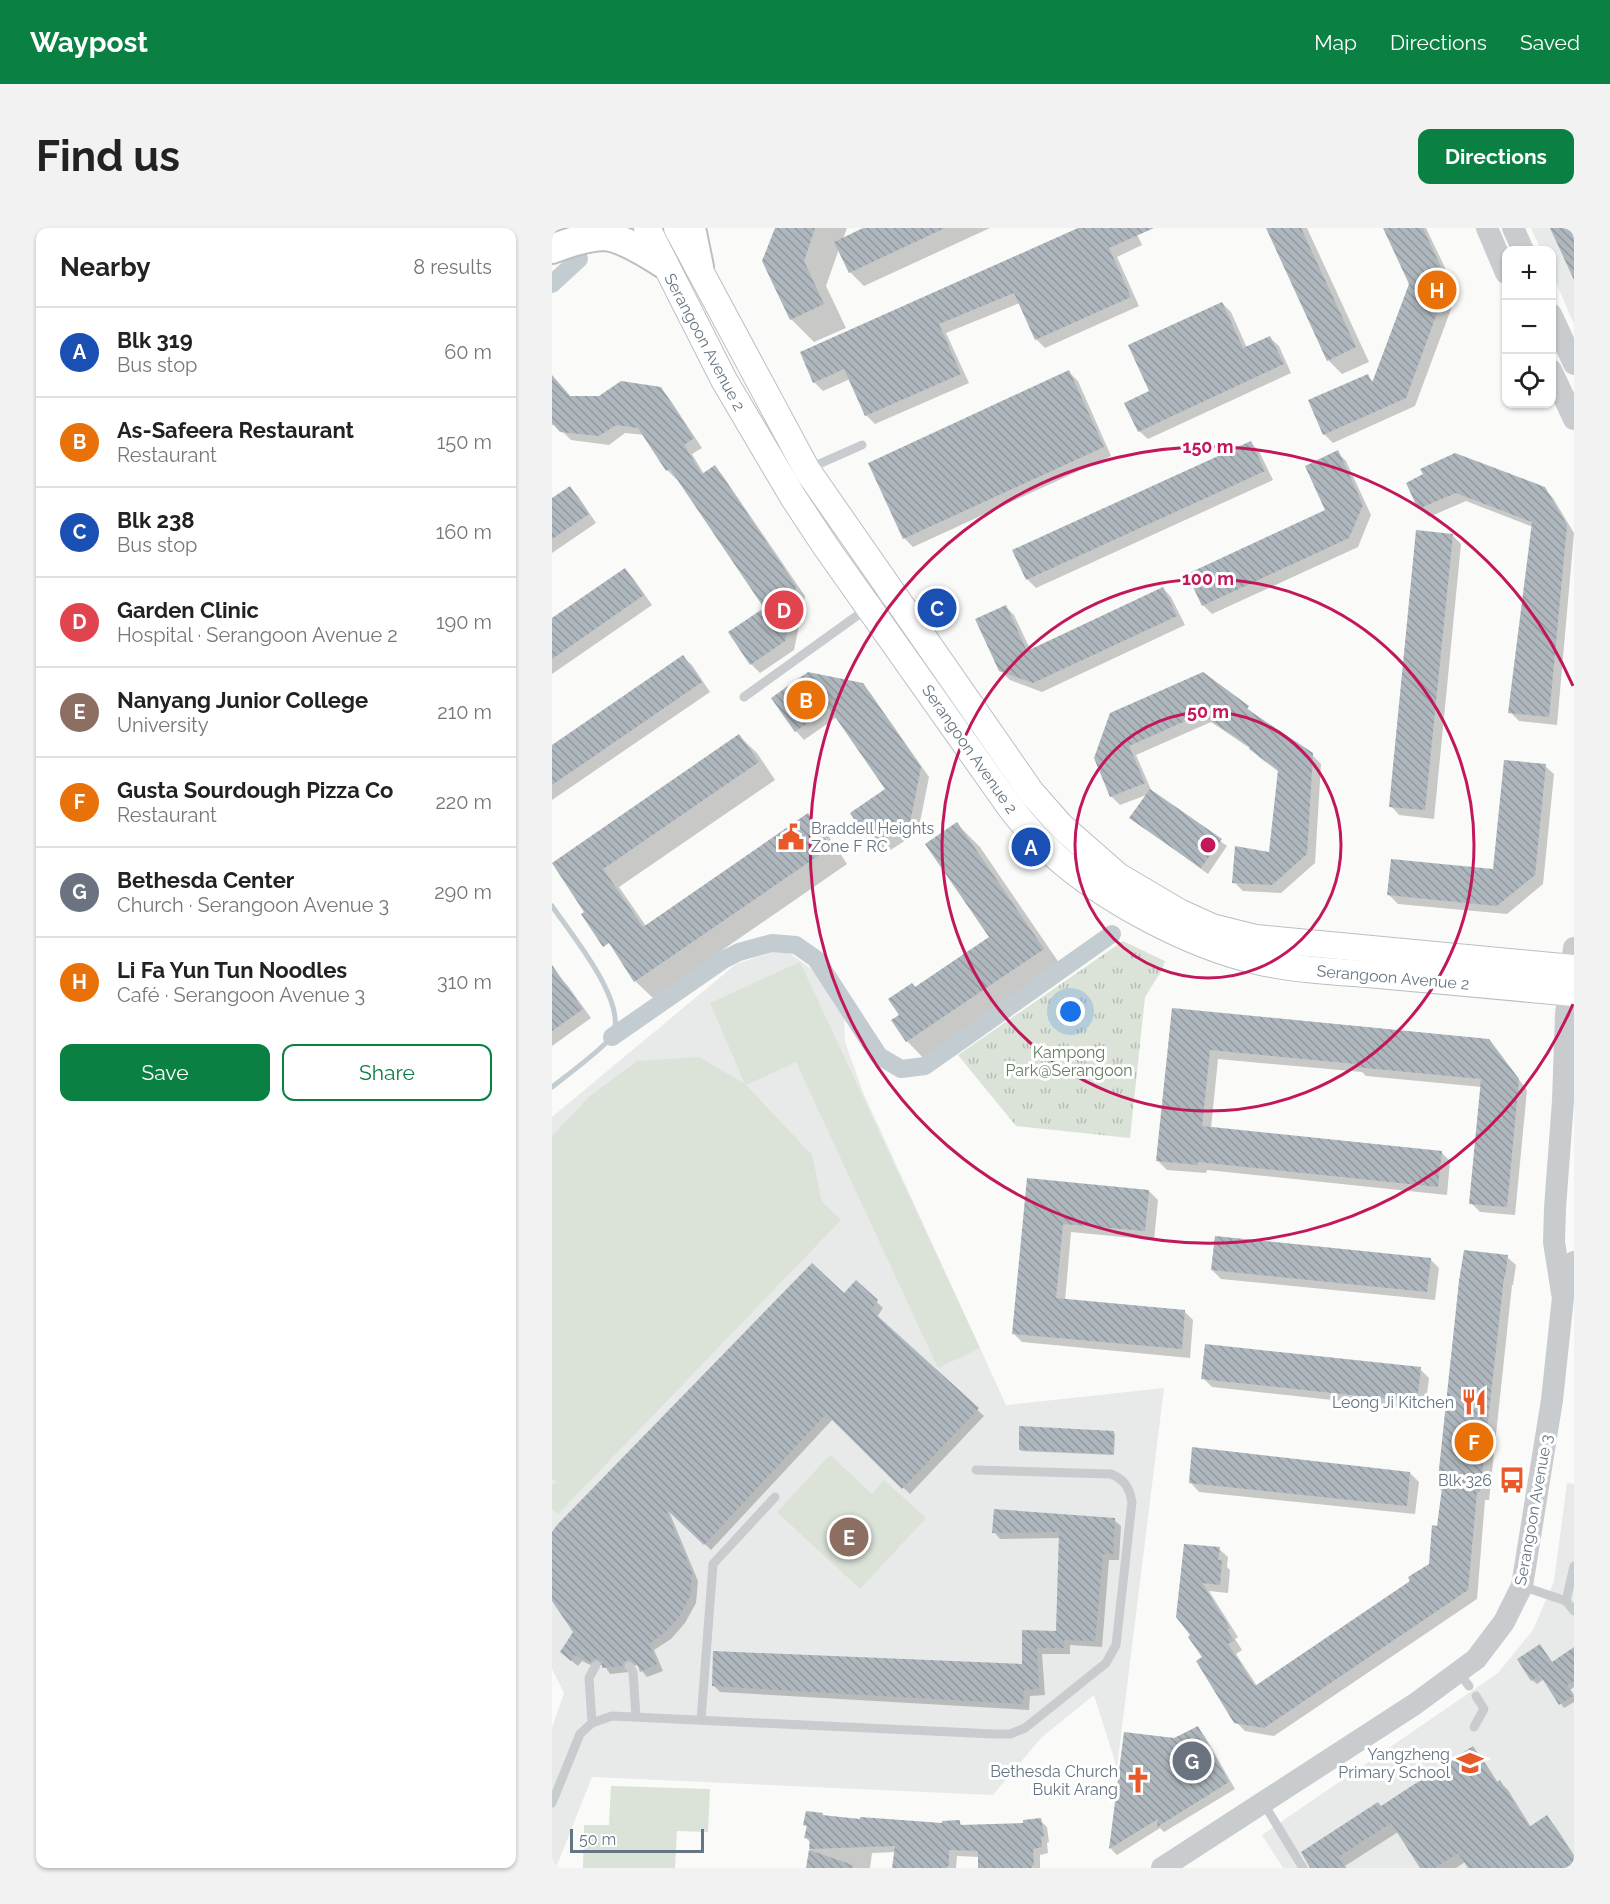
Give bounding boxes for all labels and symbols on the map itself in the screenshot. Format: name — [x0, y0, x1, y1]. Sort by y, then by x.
pin: H — [1418, 268, 1456, 312]
street label: Serangoon Avenue 2 — [660, 270, 749, 414]
text: 150 m — [1183, 436, 1234, 457]
text: 100 m — [1182, 568, 1234, 589]
pin: C — [918, 586, 956, 631]
pin: D — [764, 588, 804, 632]
pin: B — [786, 678, 826, 722]
street label: Serangoon Avenue 2 — [918, 681, 1021, 817]
text: 50 m — [1187, 701, 1229, 722]
place label: Braddell Heights Zone F RC — [811, 819, 935, 856]
public building icon: Braddell Heights Zone F RC — [776, 822, 806, 852]
pin: A — [1012, 824, 1050, 870]
centre of rings — [1198, 835, 1218, 855]
street label: Serangoon Avenue 2 — [1316, 961, 1470, 994]
your location — [1056, 997, 1085, 1026]
park label: Kampong Park@Serangoon — [1005, 1043, 1133, 1080]
restaurant icon: Leong Ji Kitchen — [1459, 1387, 1489, 1417]
place label: Leong Ji Kitchen — [1332, 1393, 1454, 1412]
pin: F — [1454, 1420, 1494, 1464]
street label: Serangoon Avenue 3 — [1511, 1433, 1556, 1587]
bus stop icon: Blk 326 — [1497, 1465, 1527, 1495]
place label: Blk 326 — [1438, 1471, 1492, 1490]
pin: E — [830, 1514, 868, 1560]
pin: G — [1172, 1738, 1212, 1784]
place label: Yangzheng Primary School — [1338, 1745, 1451, 1782]
school or university icon: Yangzheng Primary School — [1455, 1748, 1485, 1778]
place label: Bethesda Church Bukit Arang — [990, 1762, 1118, 1799]
church icon: Bethesda Church Bukit Arang — [1123, 1765, 1153, 1795]
scale bar — [570, 1826, 704, 1854]

